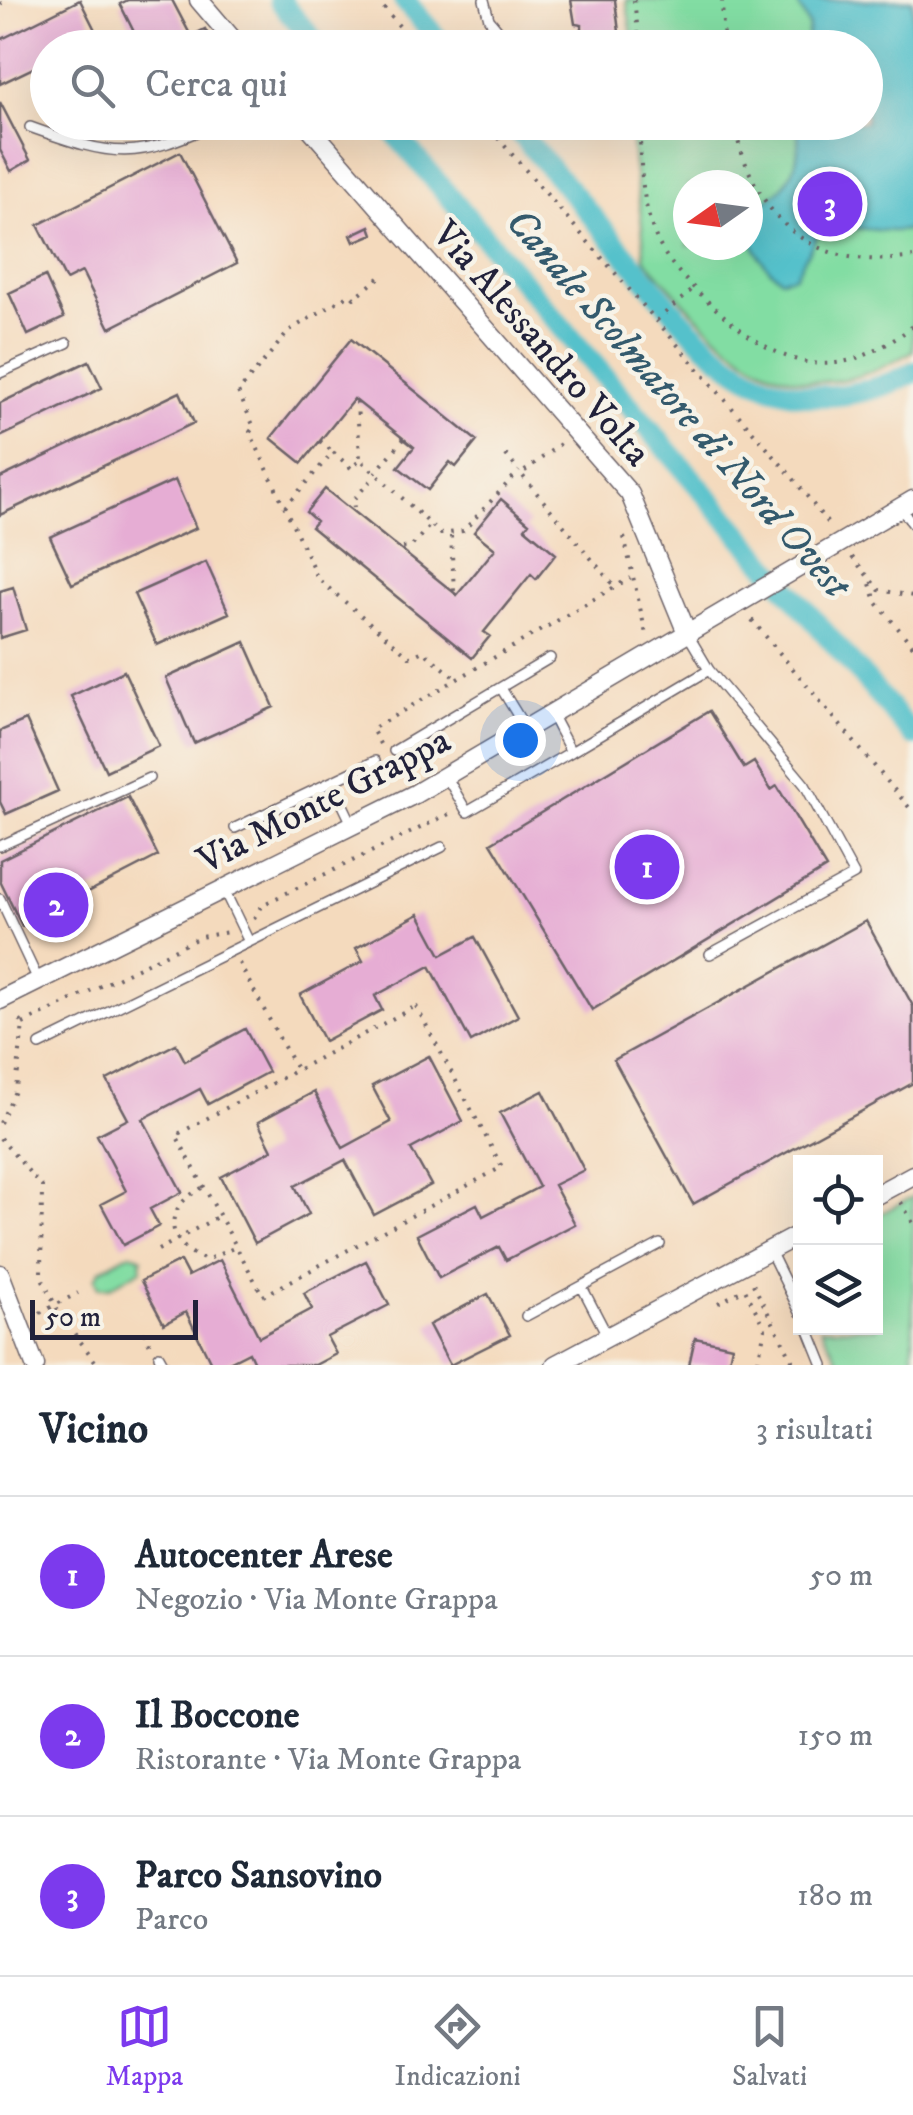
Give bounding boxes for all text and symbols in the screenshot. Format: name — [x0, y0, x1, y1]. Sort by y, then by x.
search box — [30, 30, 883, 140]
icon: search — [65, 58, 120, 113]
text: Cerca qui — [145, 61, 288, 109]
pin: 3 — [798, 166, 862, 242]
north arrow — [673, 170, 763, 260]
water label: Canale Scolmatore di Nord Ovest — [494, 199, 862, 612]
street label: Via Alessandro Volta — [421, 211, 661, 477]
your location — [495, 715, 546, 766]
street label: Via Monte Grappa — [189, 717, 458, 886]
pin: 1 — [614, 830, 680, 904]
pin: 2 — [23, 868, 88, 942]
map controls — [793, 1155, 883, 1335]
button: locate — [793, 1155, 883, 1245]
button: layers — [793, 1245, 883, 1335]
scale bar — [30, 1295, 198, 1340]
text: 50 m — [45, 1300, 101, 1335]
text: Vicino — [40, 1404, 148, 1456]
text: 3 risultati — [756, 1410, 873, 1450]
text: Autocenter Arese — [135, 1532, 393, 1580]
text: 1 — [67, 1556, 78, 1596]
text: 50 m — [809, 1556, 873, 1596]
text: Negozio · Via Monte Grappa — [135, 1580, 498, 1620]
text: Il Boccone — [135, 1692, 299, 1740]
text: 2 — [65, 1716, 80, 1756]
text: 150 m — [797, 1716, 873, 1756]
text: Ristorante · Via Monte Grappa — [135, 1740, 521, 1780]
text: Parco Sansovino — [135, 1852, 382, 1900]
text: 3 — [67, 1876, 78, 1916]
text: 180 m — [797, 1876, 873, 1916]
text: Parco — [135, 1900, 208, 1940]
tab: Mappa — [106, 1999, 183, 2094]
tab: Indicazioni — [395, 1999, 521, 2094]
tab: Salvati — [732, 1999, 807, 2094]

